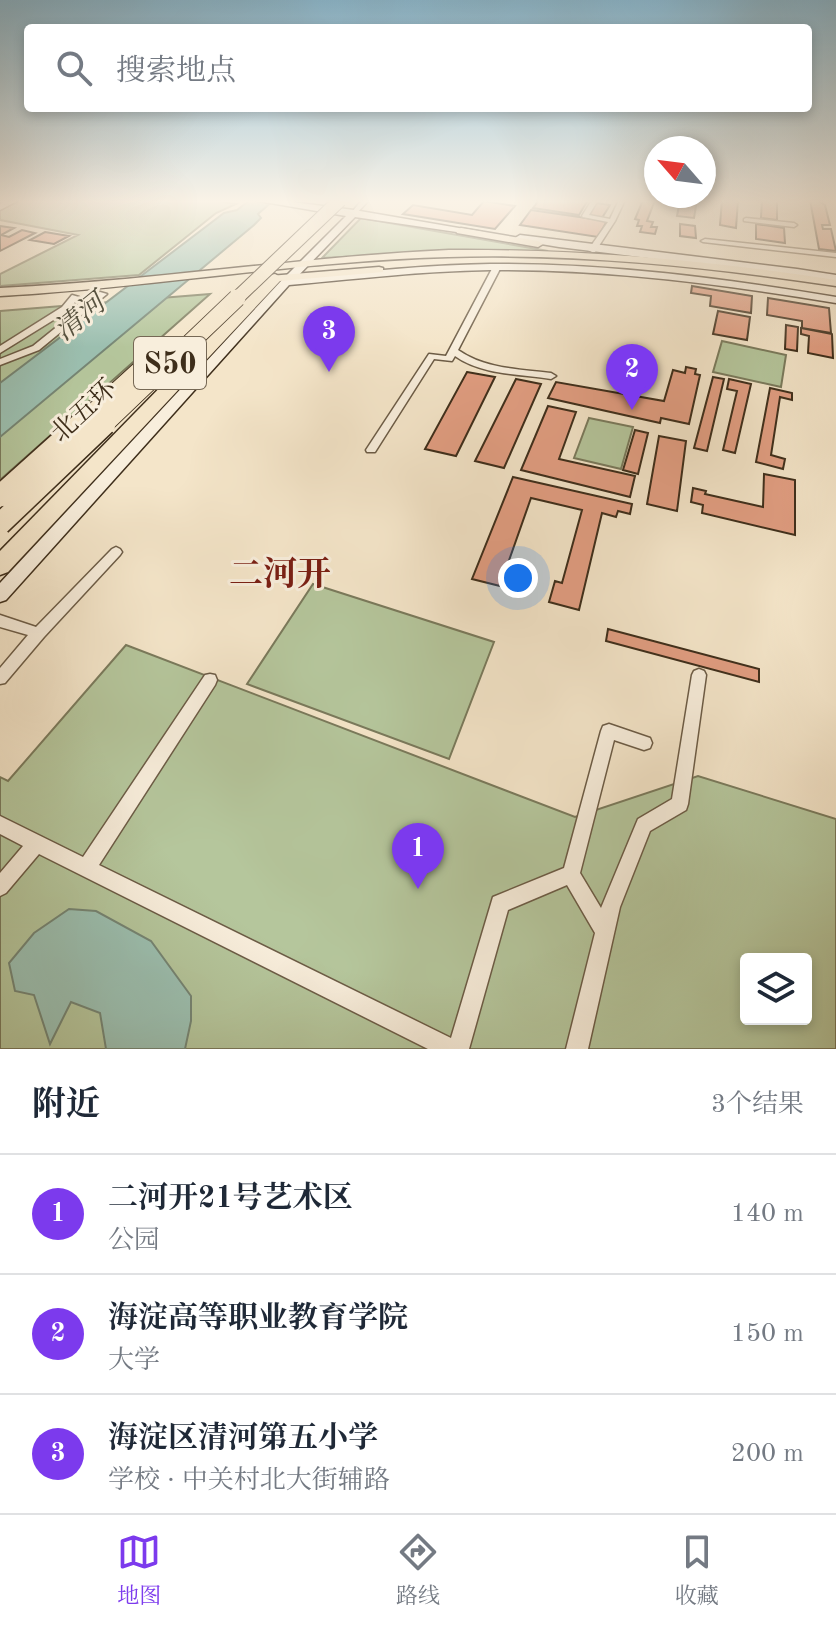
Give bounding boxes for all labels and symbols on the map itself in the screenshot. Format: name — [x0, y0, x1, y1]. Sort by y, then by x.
north arrow — [644, 136, 716, 208]
water label: 清河 — [48, 284, 115, 347]
pin: 3 — [303, 306, 355, 372]
road number: S50 — [134, 337, 206, 389]
pin: 2 — [606, 344, 658, 410]
street label: 北五环 — [46, 375, 122, 448]
district label: 二河开 — [229, 556, 331, 593]
your location — [498, 558, 538, 598]
pin: 1 — [392, 823, 444, 889]

